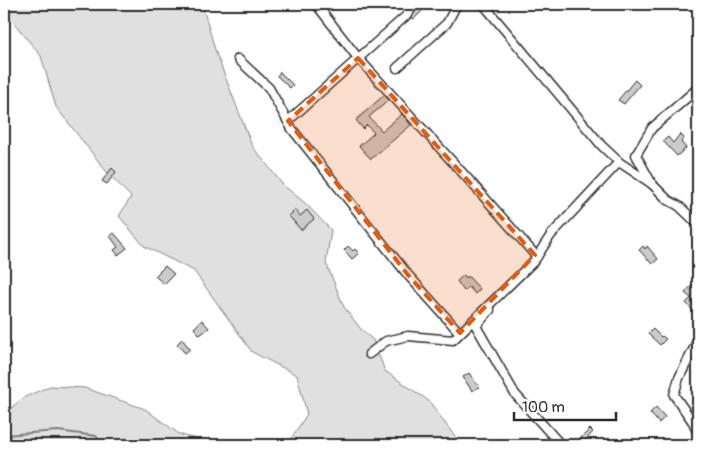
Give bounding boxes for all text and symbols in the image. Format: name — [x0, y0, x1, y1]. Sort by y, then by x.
scale bar — [514, 389, 617, 421]
text: 100 m — [522, 398, 565, 417]

